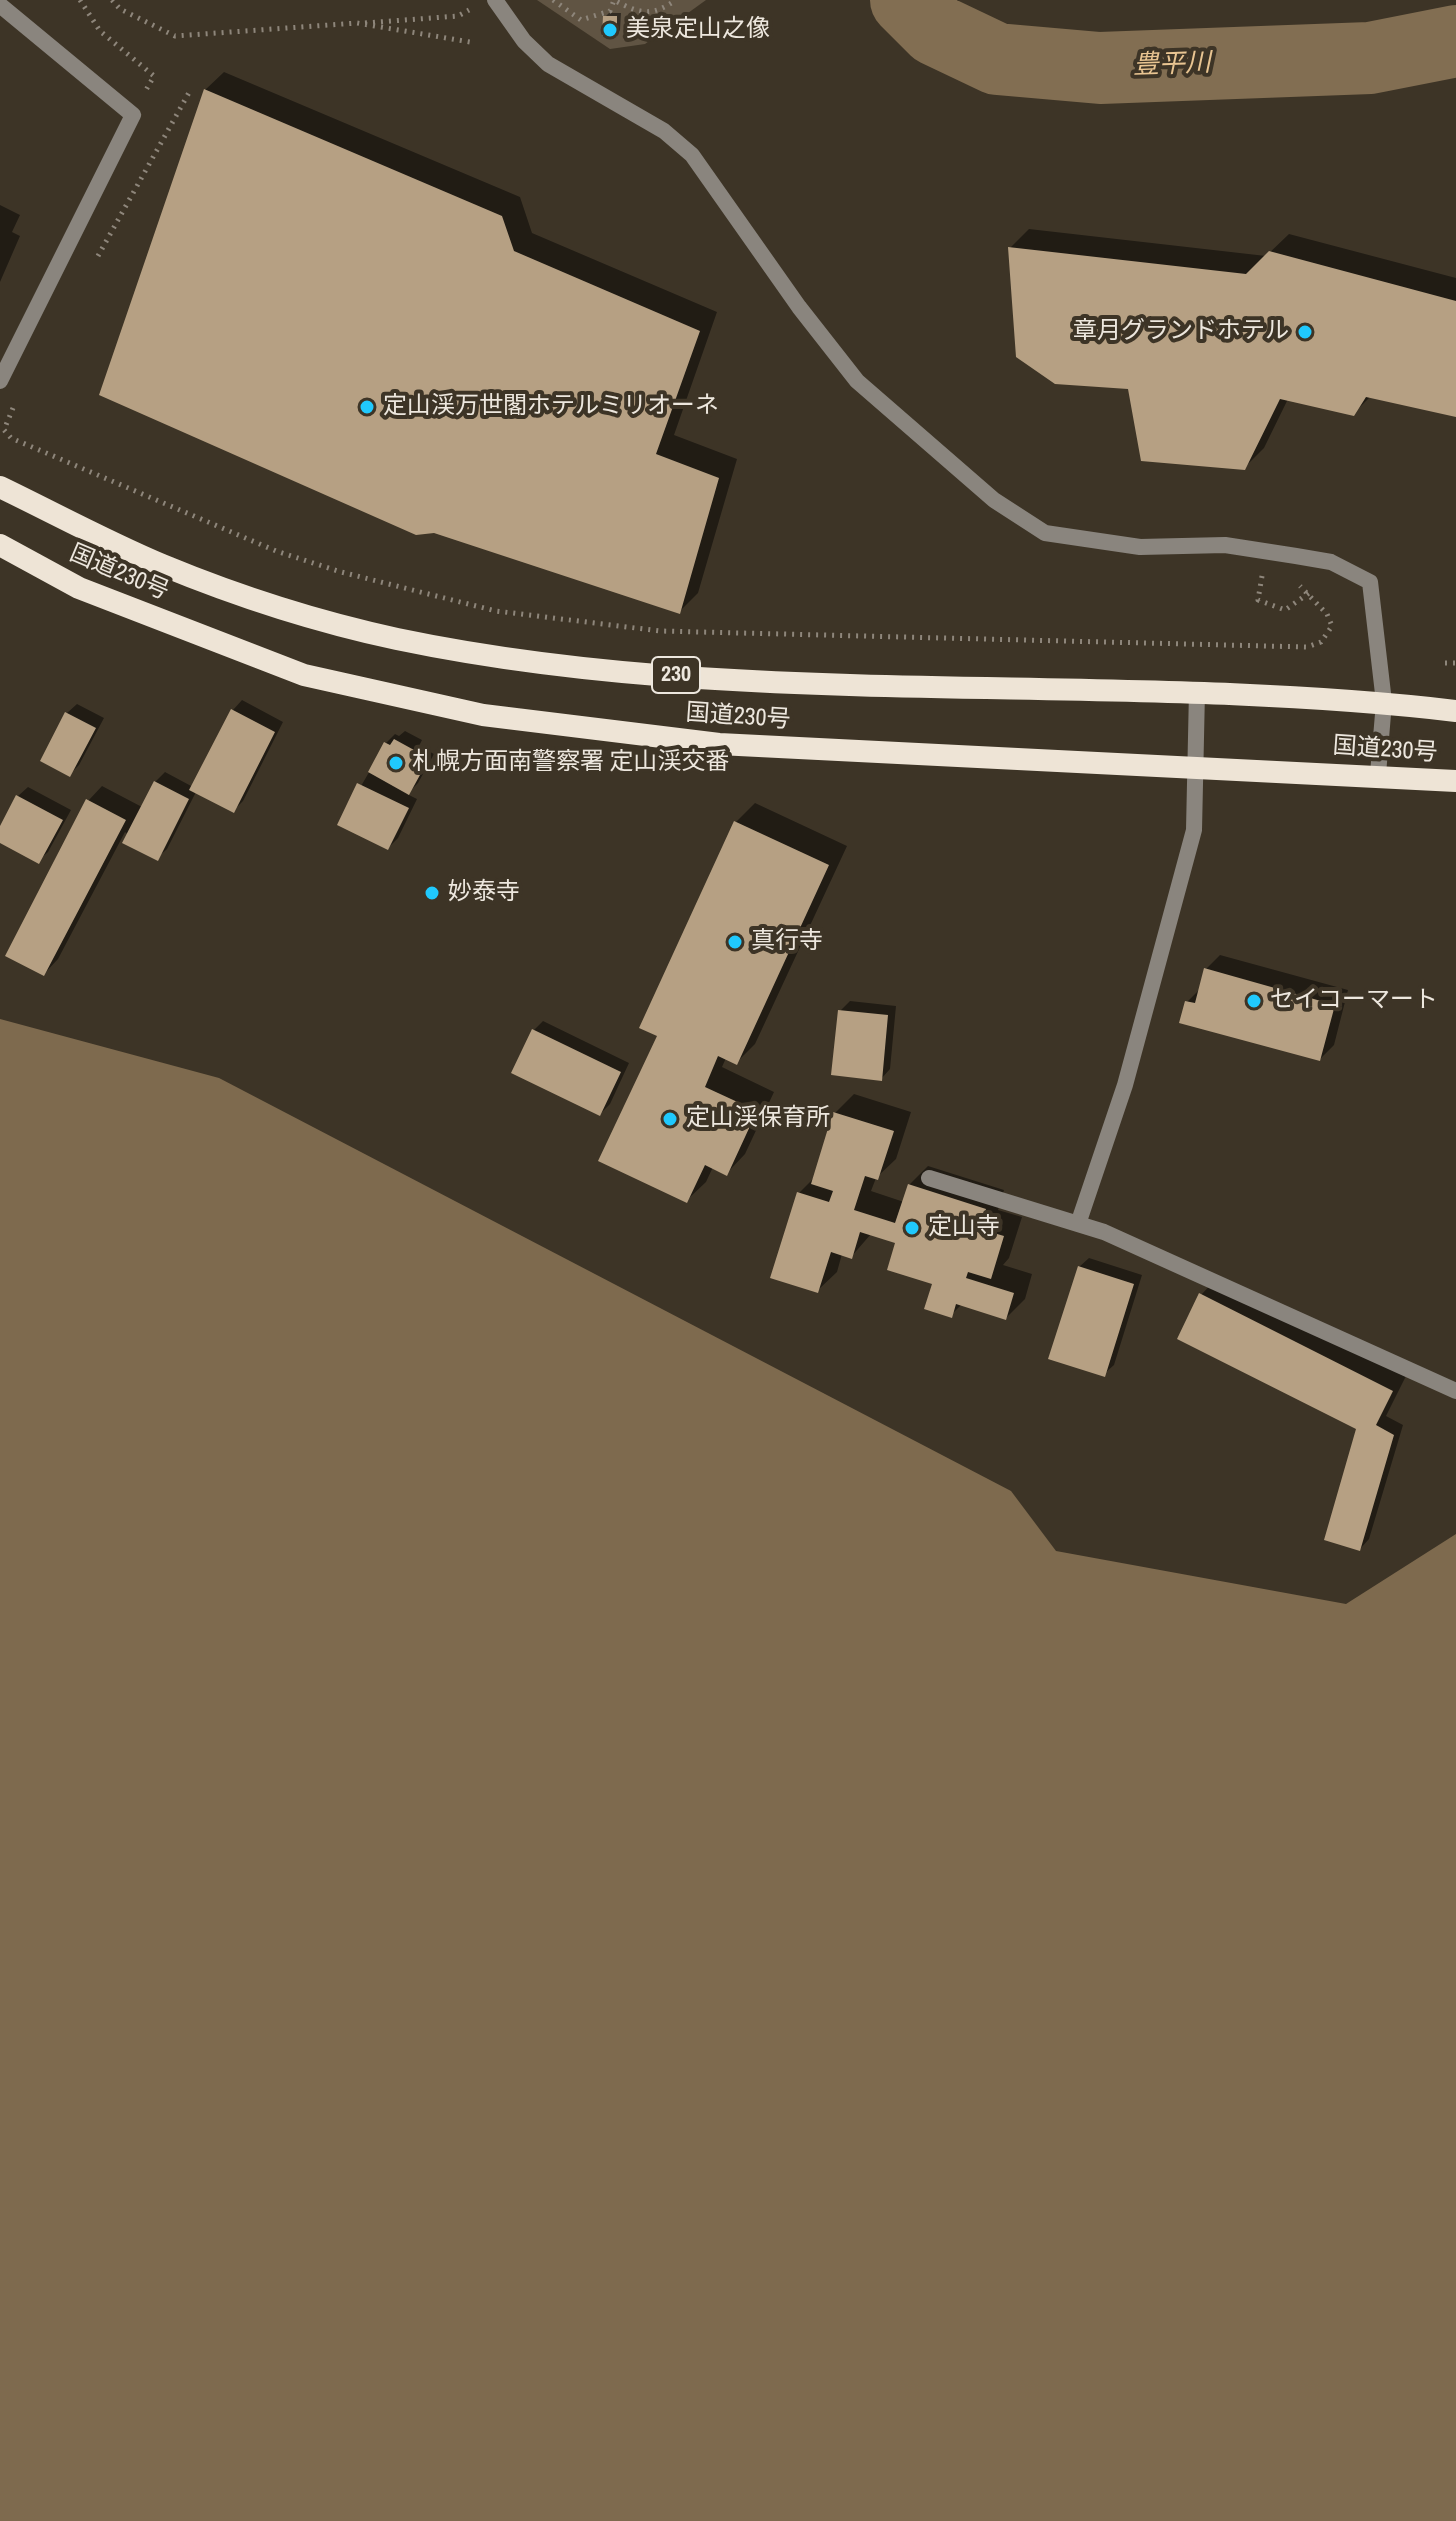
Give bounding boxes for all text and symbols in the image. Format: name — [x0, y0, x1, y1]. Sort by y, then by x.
place label: 美泉定山之像 — [626, 16, 770, 44]
marker: 美泉定山之像 — [601, 21, 619, 39]
water label: 豊平川 — [1132, 48, 1212, 82]
place label: 章月グランドホテル — [1073, 318, 1289, 346]
marker: 章月グランドホテル — [1296, 323, 1314, 341]
place label: 定山渓万世閣ホテルミリオーネ — [383, 393, 719, 421]
marker: 定山渓万世閣ホテルミリオーネ — [358, 398, 376, 416]
street label: 国道230号 — [65, 539, 173, 607]
road number: 230 — [652, 657, 700, 693]
street label: 国道230号 — [685, 699, 791, 735]
street label: 国道230号 — [1332, 732, 1438, 768]
place label: 札幌方面南警察署 定山渓交番 — [412, 749, 729, 777]
marker: 札幌方面南警察署 定山渓交番 — [387, 754, 405, 772]
place label: 妙泰寺 — [448, 879, 520, 907]
marker: 妙泰寺 — [423, 884, 441, 902]
place label: 真行寺 — [751, 928, 823, 956]
marker: 真行寺 — [726, 933, 744, 951]
place label: セイコーマート — [1270, 987, 1438, 1015]
marker: セイコーマート — [1245, 992, 1263, 1010]
place label: 定山渓保育所 — [686, 1105, 830, 1133]
marker: 定山渓保育所 — [661, 1110, 679, 1128]
place label: 定山寺 — [928, 1214, 1000, 1242]
marker: 定山寺 — [903, 1219, 921, 1237]

